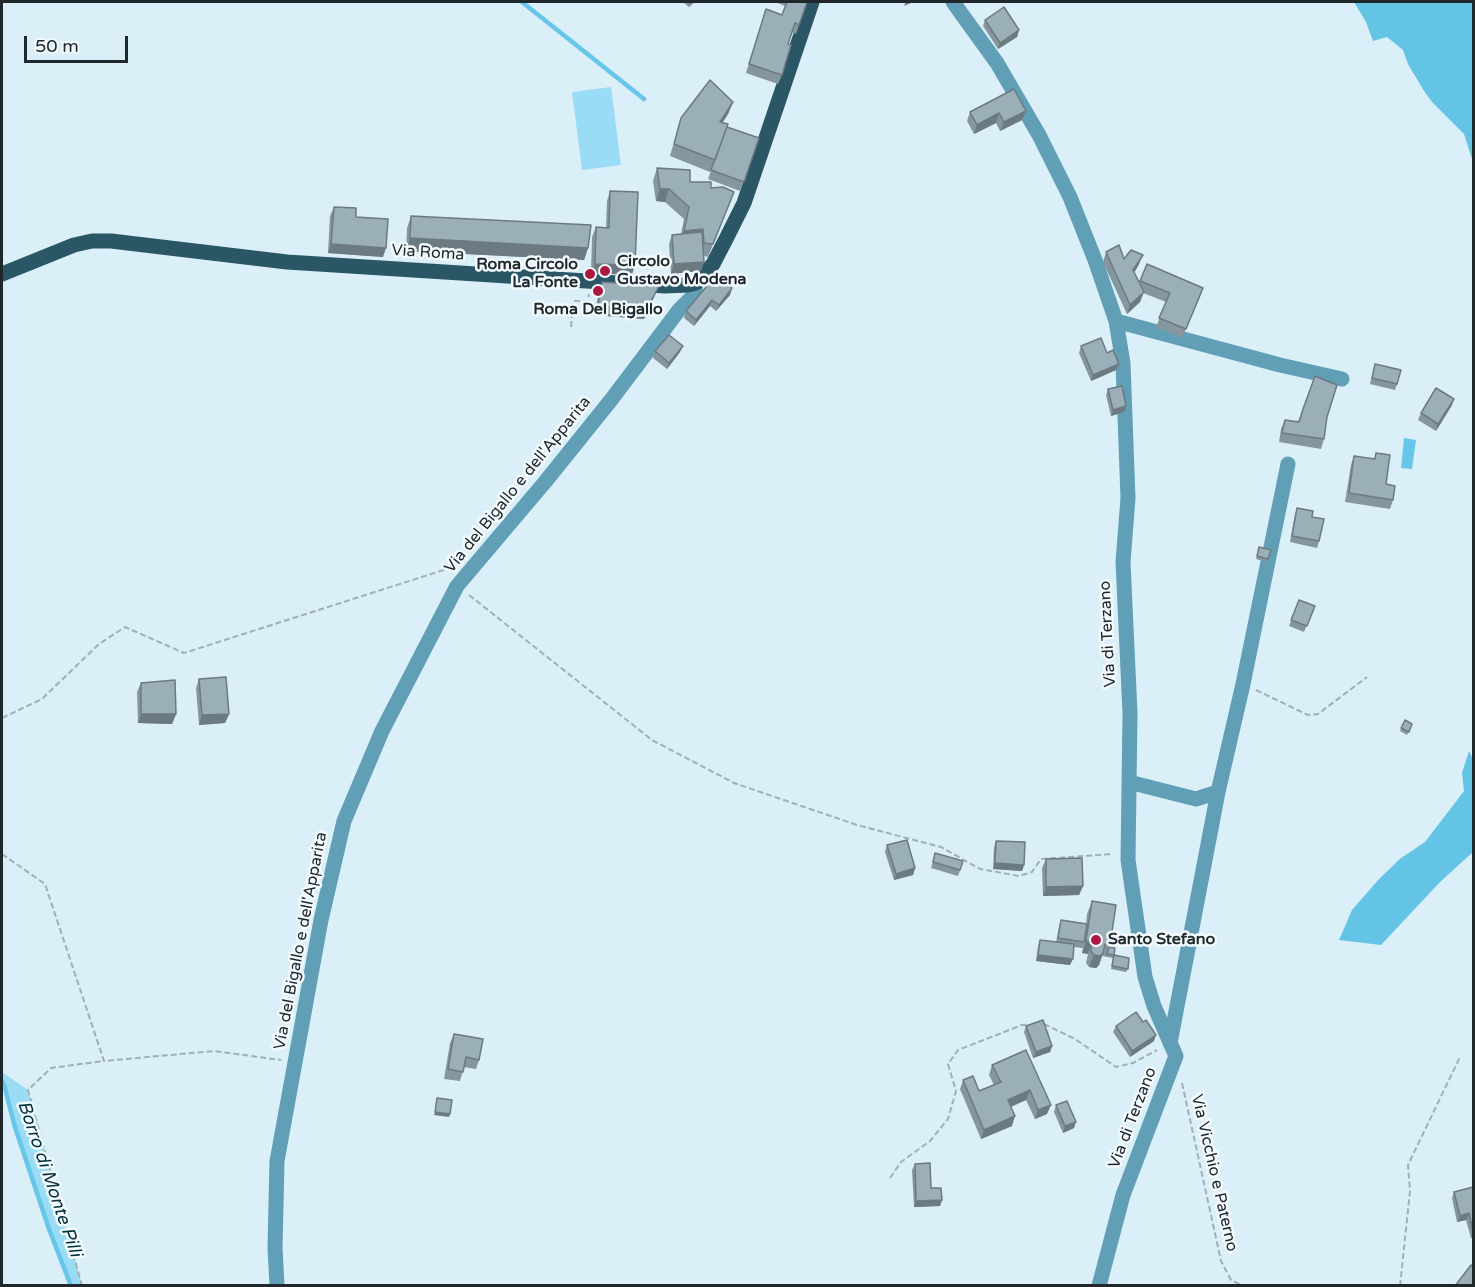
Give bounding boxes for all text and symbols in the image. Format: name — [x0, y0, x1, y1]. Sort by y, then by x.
scale bar — [27, 24, 130, 62]
text: 50 m — [35, 35, 79, 57]
street label: Via Roma — [391, 241, 465, 265]
place label: Circolo Gustavo Modena — [617, 252, 747, 290]
place label: Roma Circolo La Fonte — [476, 255, 578, 293]
marker: Circolo Gustavo Modena — [598, 264, 612, 278]
marker: Roma Circolo La Fonte — [583, 267, 597, 281]
marker: Roma Del Bigallo — [591, 284, 605, 298]
place label: Roma Del Bigallo — [533, 300, 663, 320]
street label: Via del Bigallo e dell'Apparita — [441, 393, 595, 577]
street label: Via di Terzano — [1096, 580, 1120, 688]
street label: Via del Bigallo e dell'Apparita — [270, 831, 332, 1051]
place label: Santo Stefano — [1108, 930, 1215, 950]
marker: Santo Stefano — [1089, 933, 1103, 947]
street label: Via di Terzano — [1105, 1065, 1161, 1171]
street label: Via Vicchio e Paterno — [1187, 1093, 1241, 1253]
water label: Borro di Monte Pilli — [12, 1098, 86, 1260]

